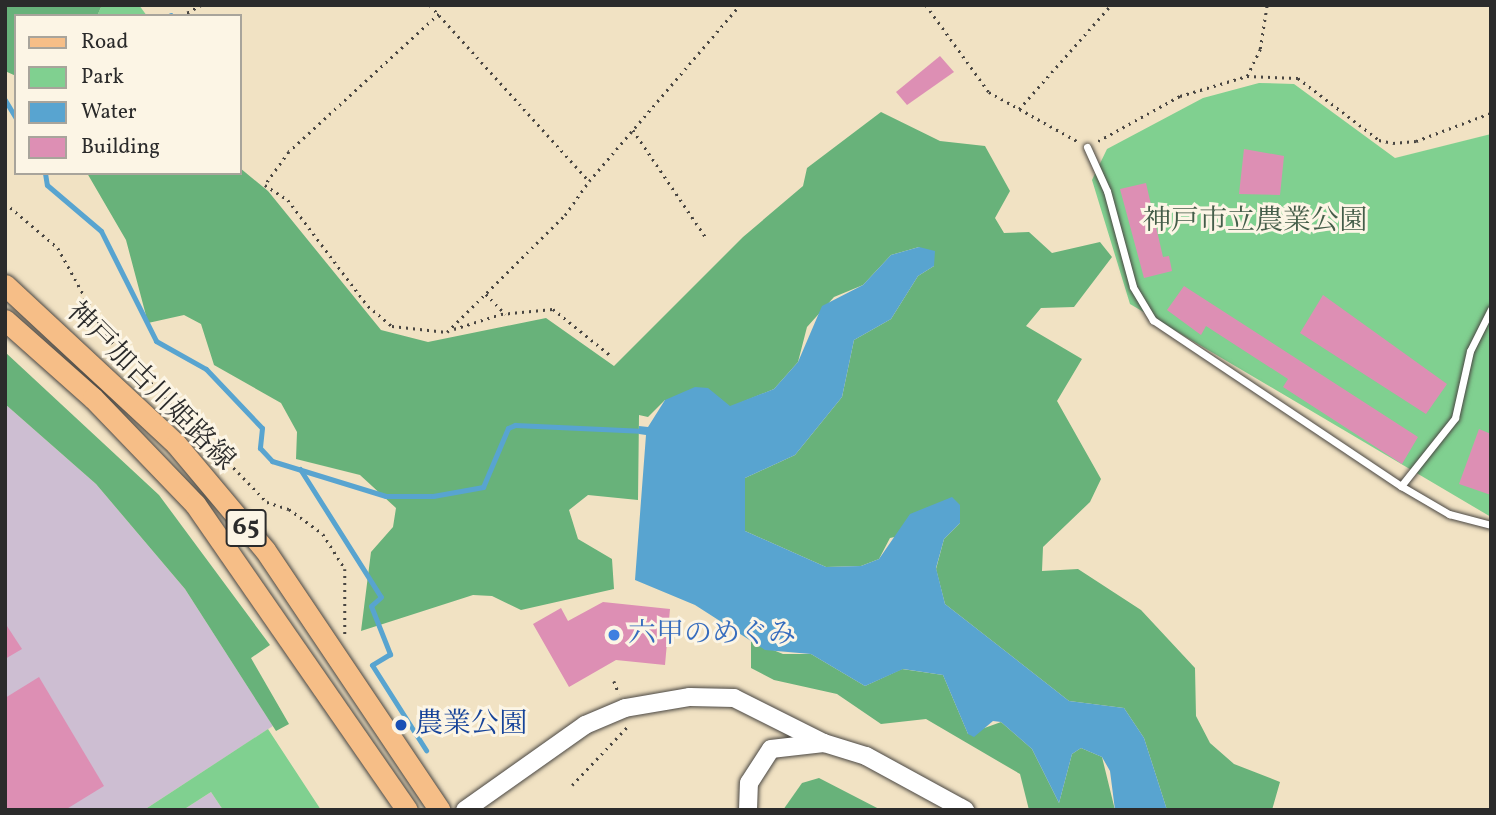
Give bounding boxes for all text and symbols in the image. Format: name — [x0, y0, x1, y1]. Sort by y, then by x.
legend — [14, 14, 242, 175]
text: Road — [81, 28, 128, 57]
text: Park — [81, 63, 124, 92]
text: Water — [81, 98, 137, 127]
text: Building — [81, 133, 160, 162]
park label: 神戸市立農業公園 — [1143, 205, 1367, 239]
street label: 神戸加古川姫路線 — [59, 296, 241, 478]
road number: 65 — [225, 506, 267, 550]
place label: 六甲のめぐみ — [628, 618, 796, 652]
marker: 六甲のめぐみ — [606, 627, 622, 643]
place label: 農業公園 — [415, 708, 527, 742]
marker: 農業公園 — [393, 717, 409, 733]

